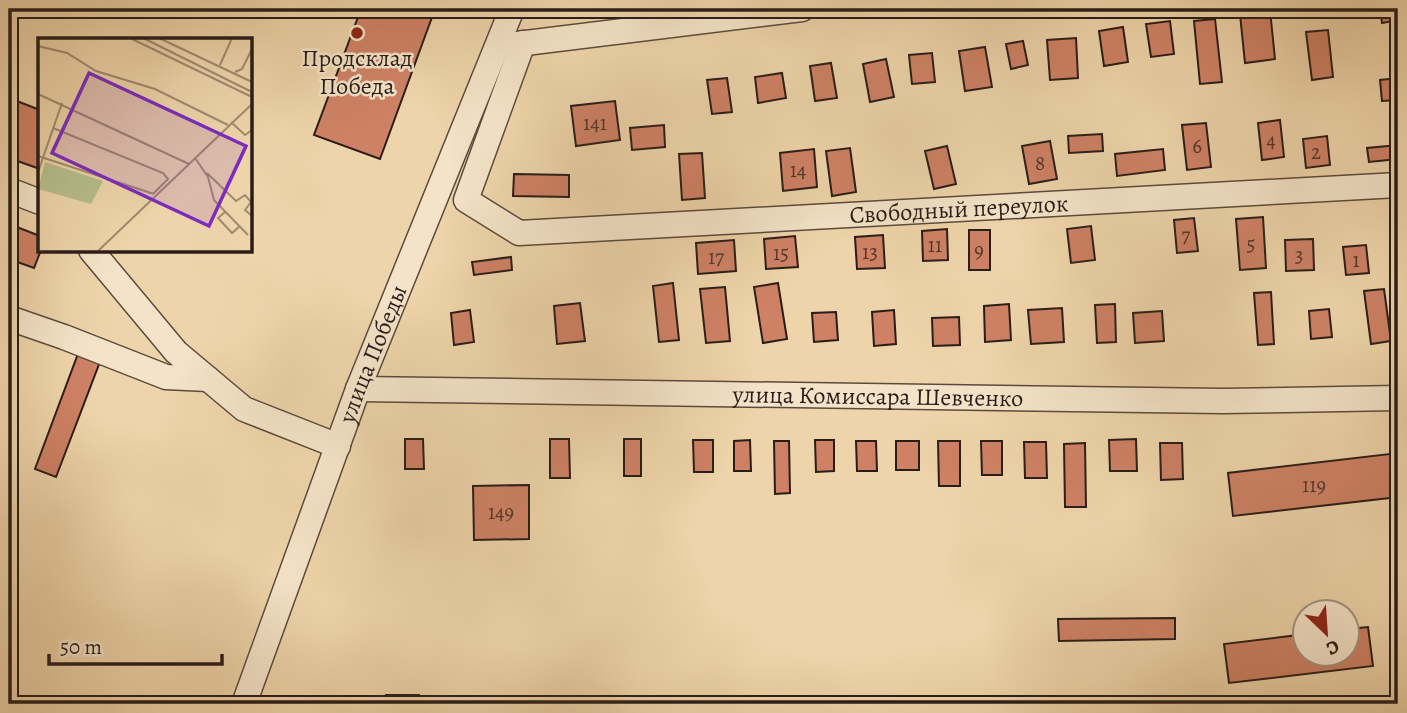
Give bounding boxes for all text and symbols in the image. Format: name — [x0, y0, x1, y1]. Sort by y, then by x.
marker: Продсклад Победа — [349, 25, 365, 41]
inset map — [38, 38, 252, 252]
place label: Продсклад Победа — [301, 42, 413, 102]
house number: 141 — [583, 109, 607, 137]
house number: 4 — [1266, 126, 1276, 154]
house number: 6 — [1192, 132, 1202, 160]
house number: 2 — [1311, 138, 1321, 166]
house number: 8 — [1035, 149, 1045, 177]
house number: 14 — [790, 156, 806, 184]
street label: Свободный переулок — [849, 187, 1069, 231]
house number: 7 — [1182, 221, 1191, 249]
house number: 5 — [1246, 230, 1256, 258]
house number: 11 — [928, 231, 942, 259]
house number: 9 — [974, 236, 984, 264]
house number: 13 — [862, 238, 878, 266]
house number: 15 — [773, 239, 789, 267]
house number: 3 — [1295, 241, 1303, 269]
house number: 17 — [708, 243, 724, 271]
house number: 1 — [1352, 246, 1360, 274]
street label: улица Победы — [331, 280, 415, 428]
street label: улица Комиссара Шевченко — [731, 378, 1024, 414]
house number: 119 — [1302, 471, 1326, 499]
house number: 149 — [488, 498, 514, 526]
north arrow — [1292, 598, 1362, 668]
scale bar — [49, 622, 222, 666]
text: 50 m — [60, 633, 102, 661]
text: С — [1322, 633, 1344, 662]

